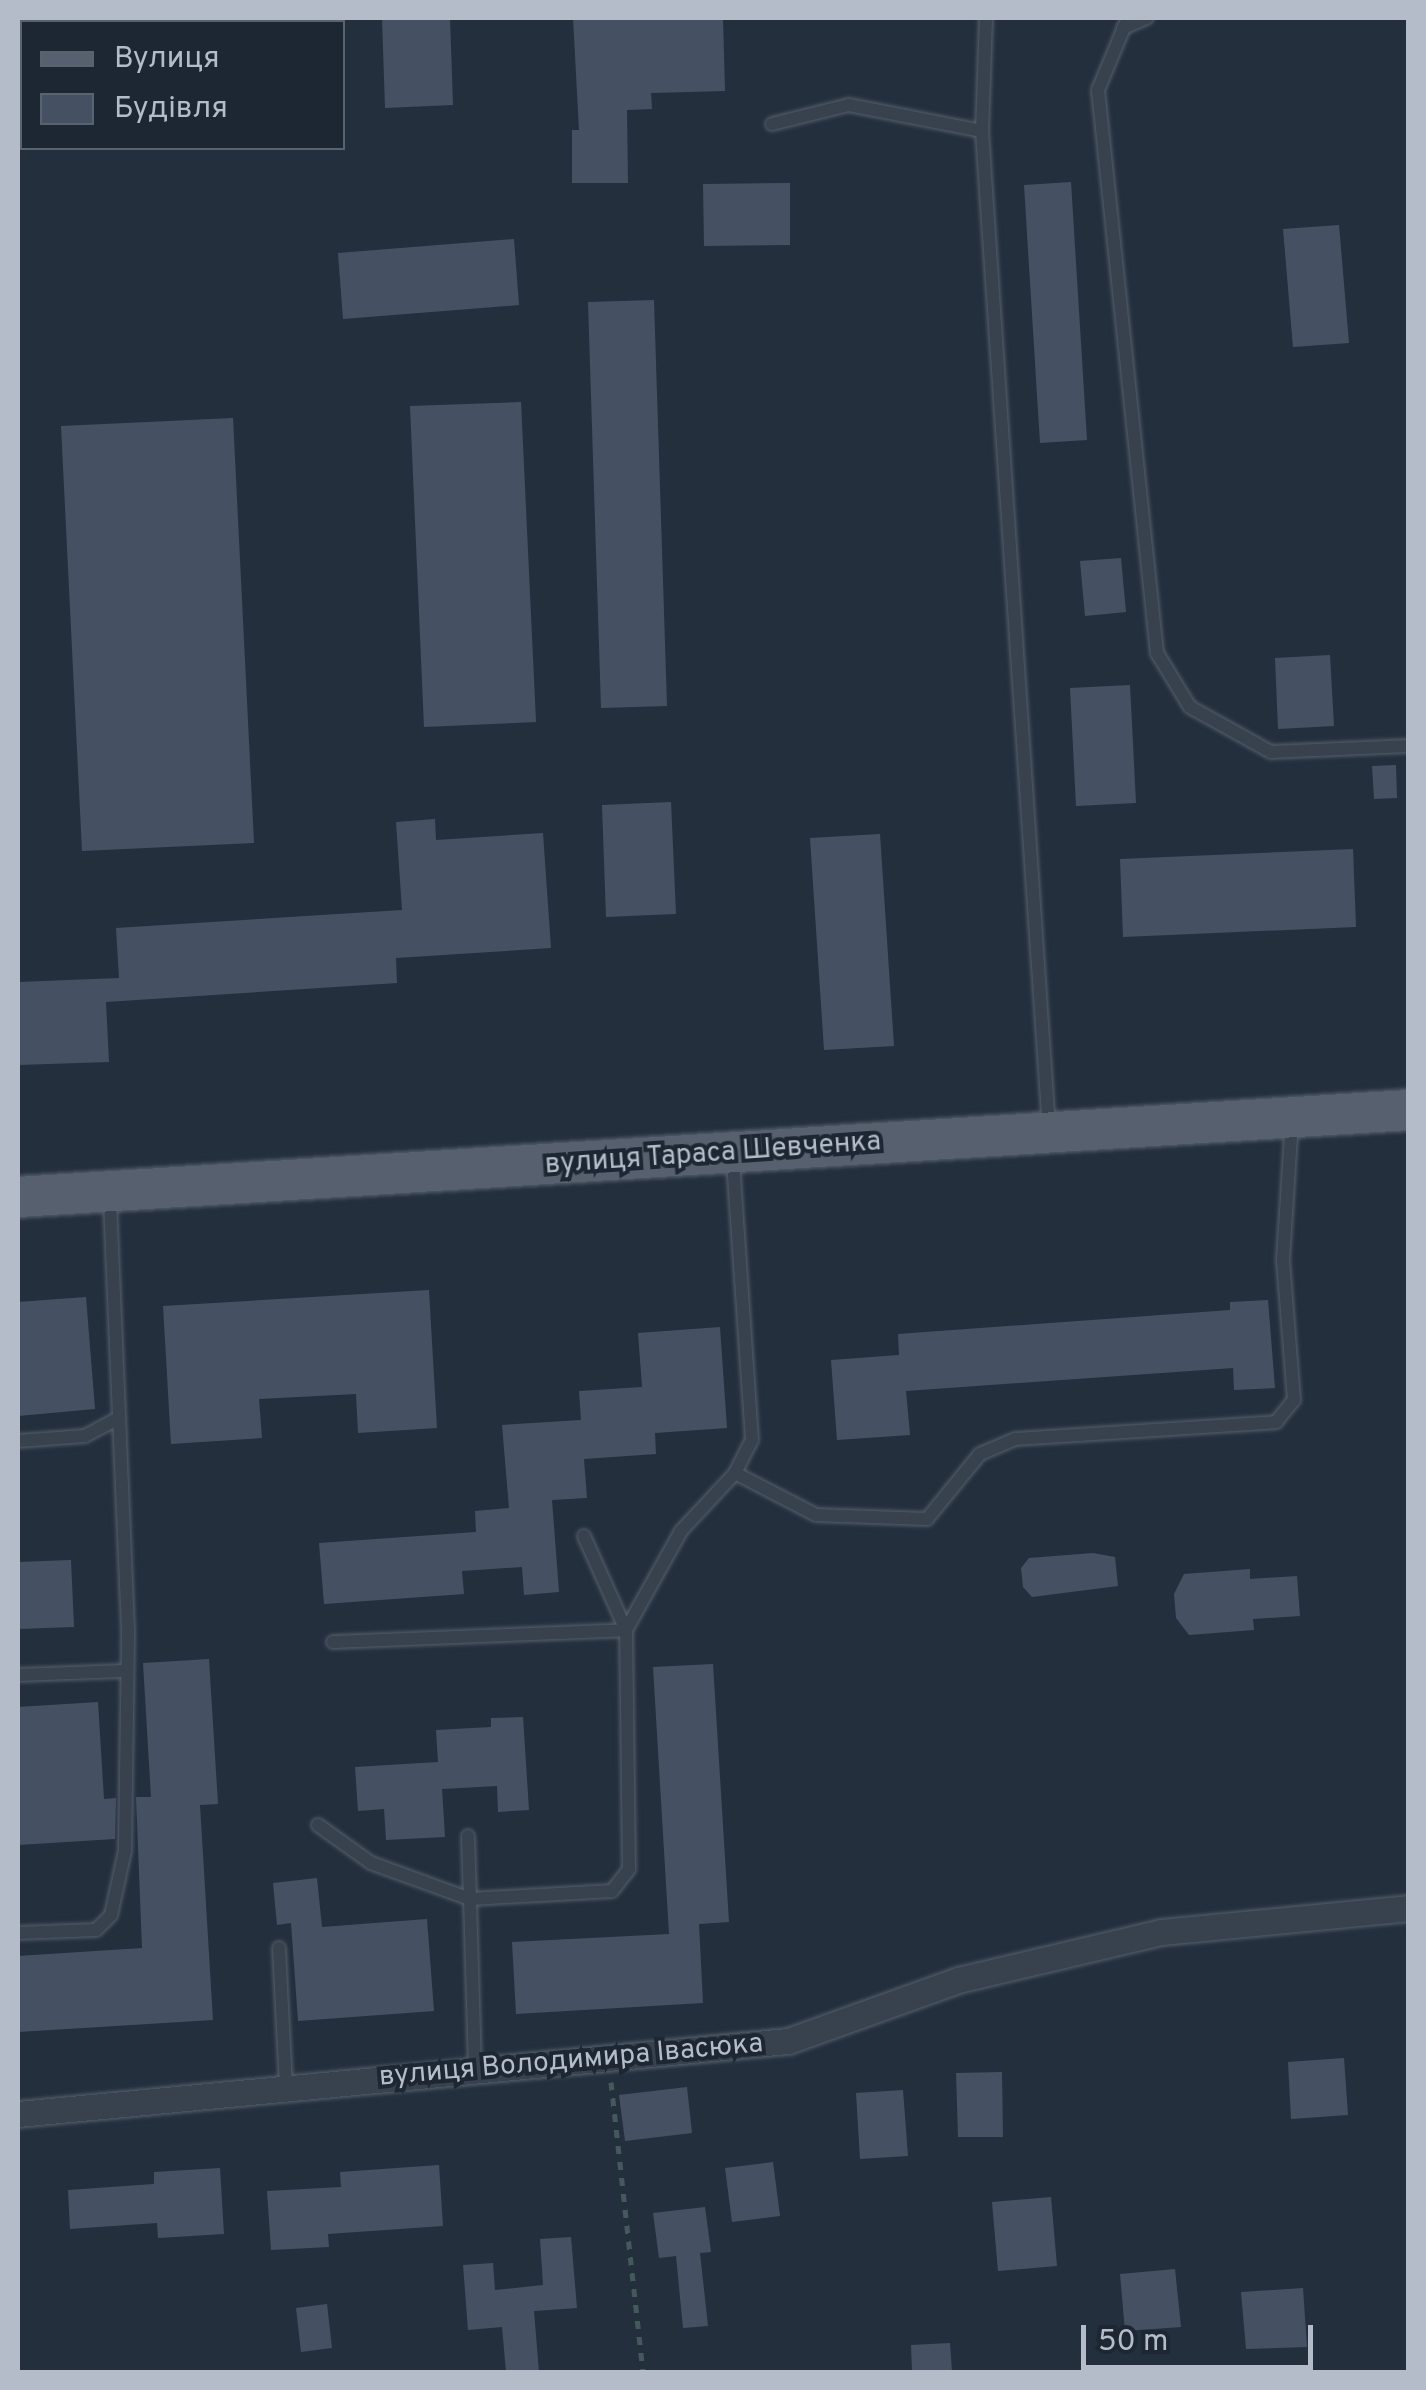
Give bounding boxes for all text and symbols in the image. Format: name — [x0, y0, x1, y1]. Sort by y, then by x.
legend — [20, 20, 345, 150]
text: Вулиця — [114, 41, 220, 78]
text: Будівля — [114, 91, 228, 128]
street label: вулиця Тараса Шевченка — [543, 1125, 883, 1183]
street label: вулиця Володимира Івасюка — [378, 2027, 764, 2095]
scale bar — [1086, 2305, 1318, 2367]
text: 50 m — [1098, 2324, 1168, 2361]

